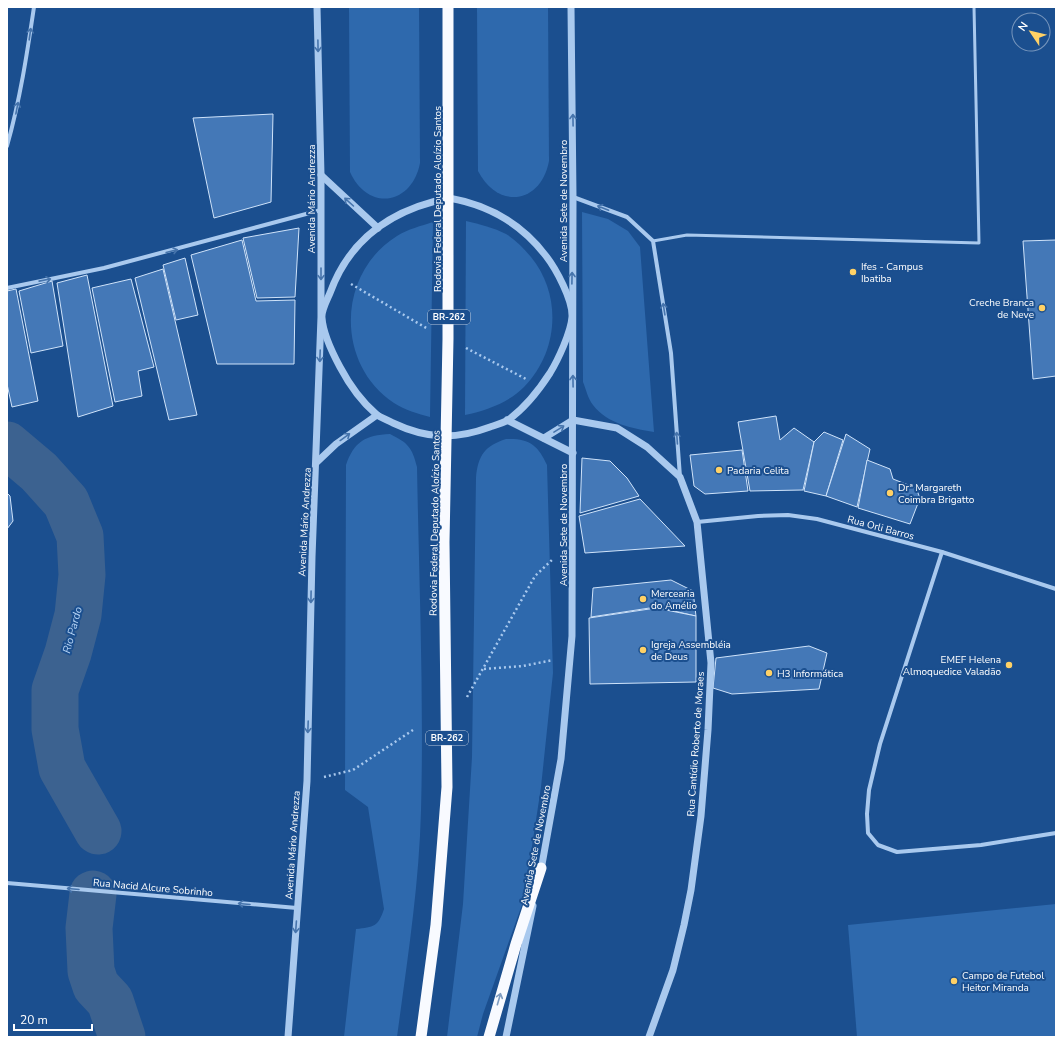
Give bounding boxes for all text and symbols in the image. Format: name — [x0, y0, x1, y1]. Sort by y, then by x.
north arrow — [1011, 12, 1051, 52]
text: N — [1015, 19, 1032, 34]
one-way arrow — [26, 28, 34, 41]
one-way arrow — [314, 39, 322, 52]
one-way arrow — [13, 102, 21, 115]
street label: Rodovia Federal Deputado Aloízio Santos — [431, 106, 445, 292]
one-way arrow — [569, 114, 576, 127]
street label: Avenida Sete de Novembro — [557, 139, 571, 262]
street label: Avenida Mário Andrezza — [305, 144, 319, 254]
one-way arrow — [344, 198, 354, 207]
one-way arrow — [597, 203, 609, 211]
one-way arrow — [165, 247, 178, 254]
place label: Ifes - Campus Ibatiba — [861, 260, 923, 286]
one-way arrow — [317, 267, 325, 280]
marker: Ifes - Campus Ibatiba — [848, 267, 858, 277]
one-way arrow — [568, 272, 576, 285]
one-way arrow — [38, 275, 51, 283]
place label: Creche Branca de Neve — [969, 296, 1034, 322]
one-way arrow — [660, 303, 668, 316]
marker: Creche Branca de Neve — [1037, 303, 1047, 313]
road number: BR-262 — [428, 310, 470, 324]
one-way arrow — [316, 349, 324, 362]
one-way arrow — [569, 375, 577, 388]
one-way arrow — [553, 425, 564, 433]
street label: Rodovia Federal Deputado Aloízio Santos — [426, 430, 444, 616]
one-way arrow — [340, 432, 351, 441]
one-way arrow — [674, 432, 681, 445]
street label: Avenida Sete de Novembro — [557, 463, 571, 586]
place label: Padaria Celita — [727, 464, 789, 478]
marker: Padaria Celita — [714, 465, 724, 475]
street label: Avenida Mário Andrezza — [295, 467, 315, 577]
place label: Drª Margareth Coimbra Brigatto — [898, 481, 975, 507]
marker: Drª Margareth Coimbra Brigatto — [885, 488, 895, 498]
street label: Rua Orli Barros — [846, 512, 916, 544]
place label: Mercearia do Amélio — [651, 587, 697, 613]
one-way arrow — [307, 590, 315, 603]
marker: Mercearia do Amélio — [638, 594, 648, 604]
water label: Rio Pardo — [59, 605, 86, 655]
place label: Igreja Assembléia de Deus — [651, 638, 731, 664]
marker: Igreja Assembléia de Deus — [638, 645, 648, 655]
place label: EMEF Helena Almoquedice Valadão — [903, 653, 1001, 679]
marker: EMEF Helena Almoquedice Valadão — [1004, 660, 1014, 670]
place label: H3 Informática — [777, 667, 843, 681]
marker: H3 Informática — [764, 668, 774, 678]
street label: Rua Cantídio Roberto de Moraes — [684, 671, 708, 817]
one-way arrow — [305, 720, 312, 733]
road number: BR-262 — [426, 731, 468, 745]
street label: Avenida Sete de Novembro — [517, 783, 555, 907]
street label: Avenida Mário Andrezza — [282, 790, 304, 900]
street label: Rua Nacid Alcure Sobrinho — [92, 876, 214, 900]
one-way arrow — [67, 885, 80, 892]
one-way arrow — [238, 900, 251, 907]
one-way arrow — [292, 920, 300, 933]
place label: Campo de Futebol Heitor Miranda — [962, 969, 1044, 995]
marker: Campo de Futebol Heitor Miranda — [949, 976, 959, 986]
one-way arrow — [496, 993, 503, 1006]
scale bar — [14, 1006, 92, 1032]
text: 20 m — [20, 1012, 48, 1028]

